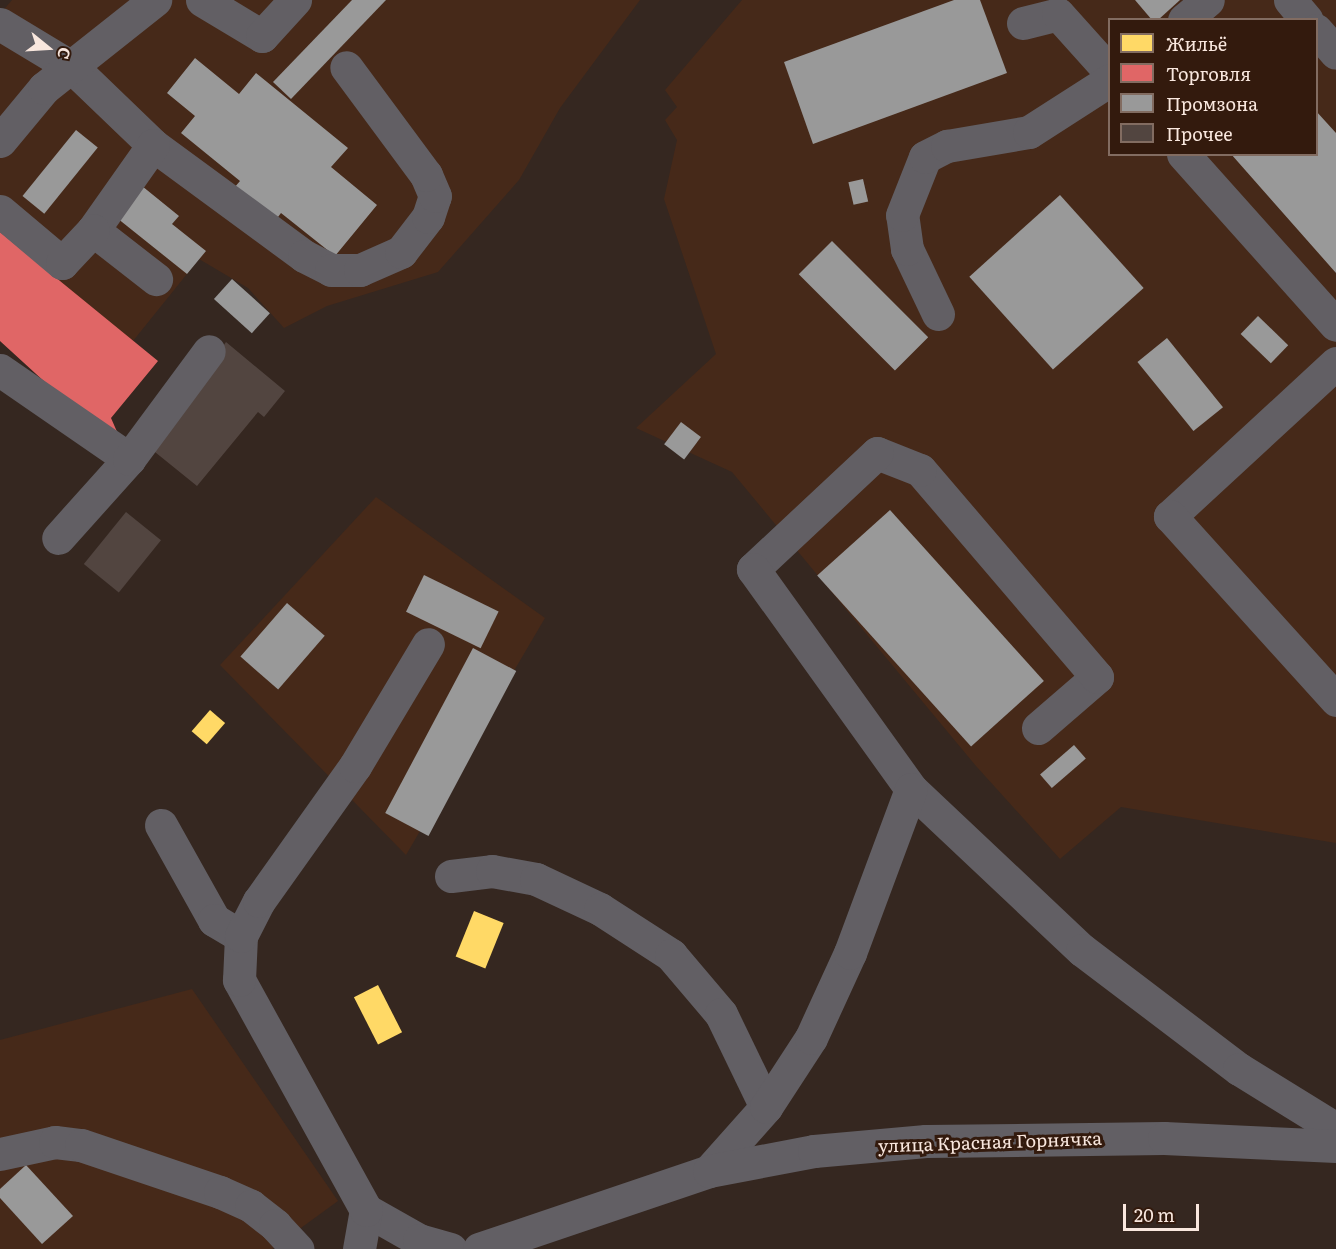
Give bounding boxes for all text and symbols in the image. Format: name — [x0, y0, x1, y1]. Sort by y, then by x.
north arrow — [18, 18, 78, 78]
legend — [1108, 18, 1318, 156]
text: Жильё — [1166, 30, 1227, 57]
text: С — [52, 44, 78, 63]
text: Торговля — [1166, 60, 1251, 87]
text: Промзона — [1166, 90, 1258, 117]
text: Прочее — [1166, 120, 1233, 147]
street label: улица Красная Горнячка — [878, 1127, 1102, 1157]
scale bar — [1126, 1192, 1202, 1230]
text: 20 m — [1134, 1201, 1175, 1228]

